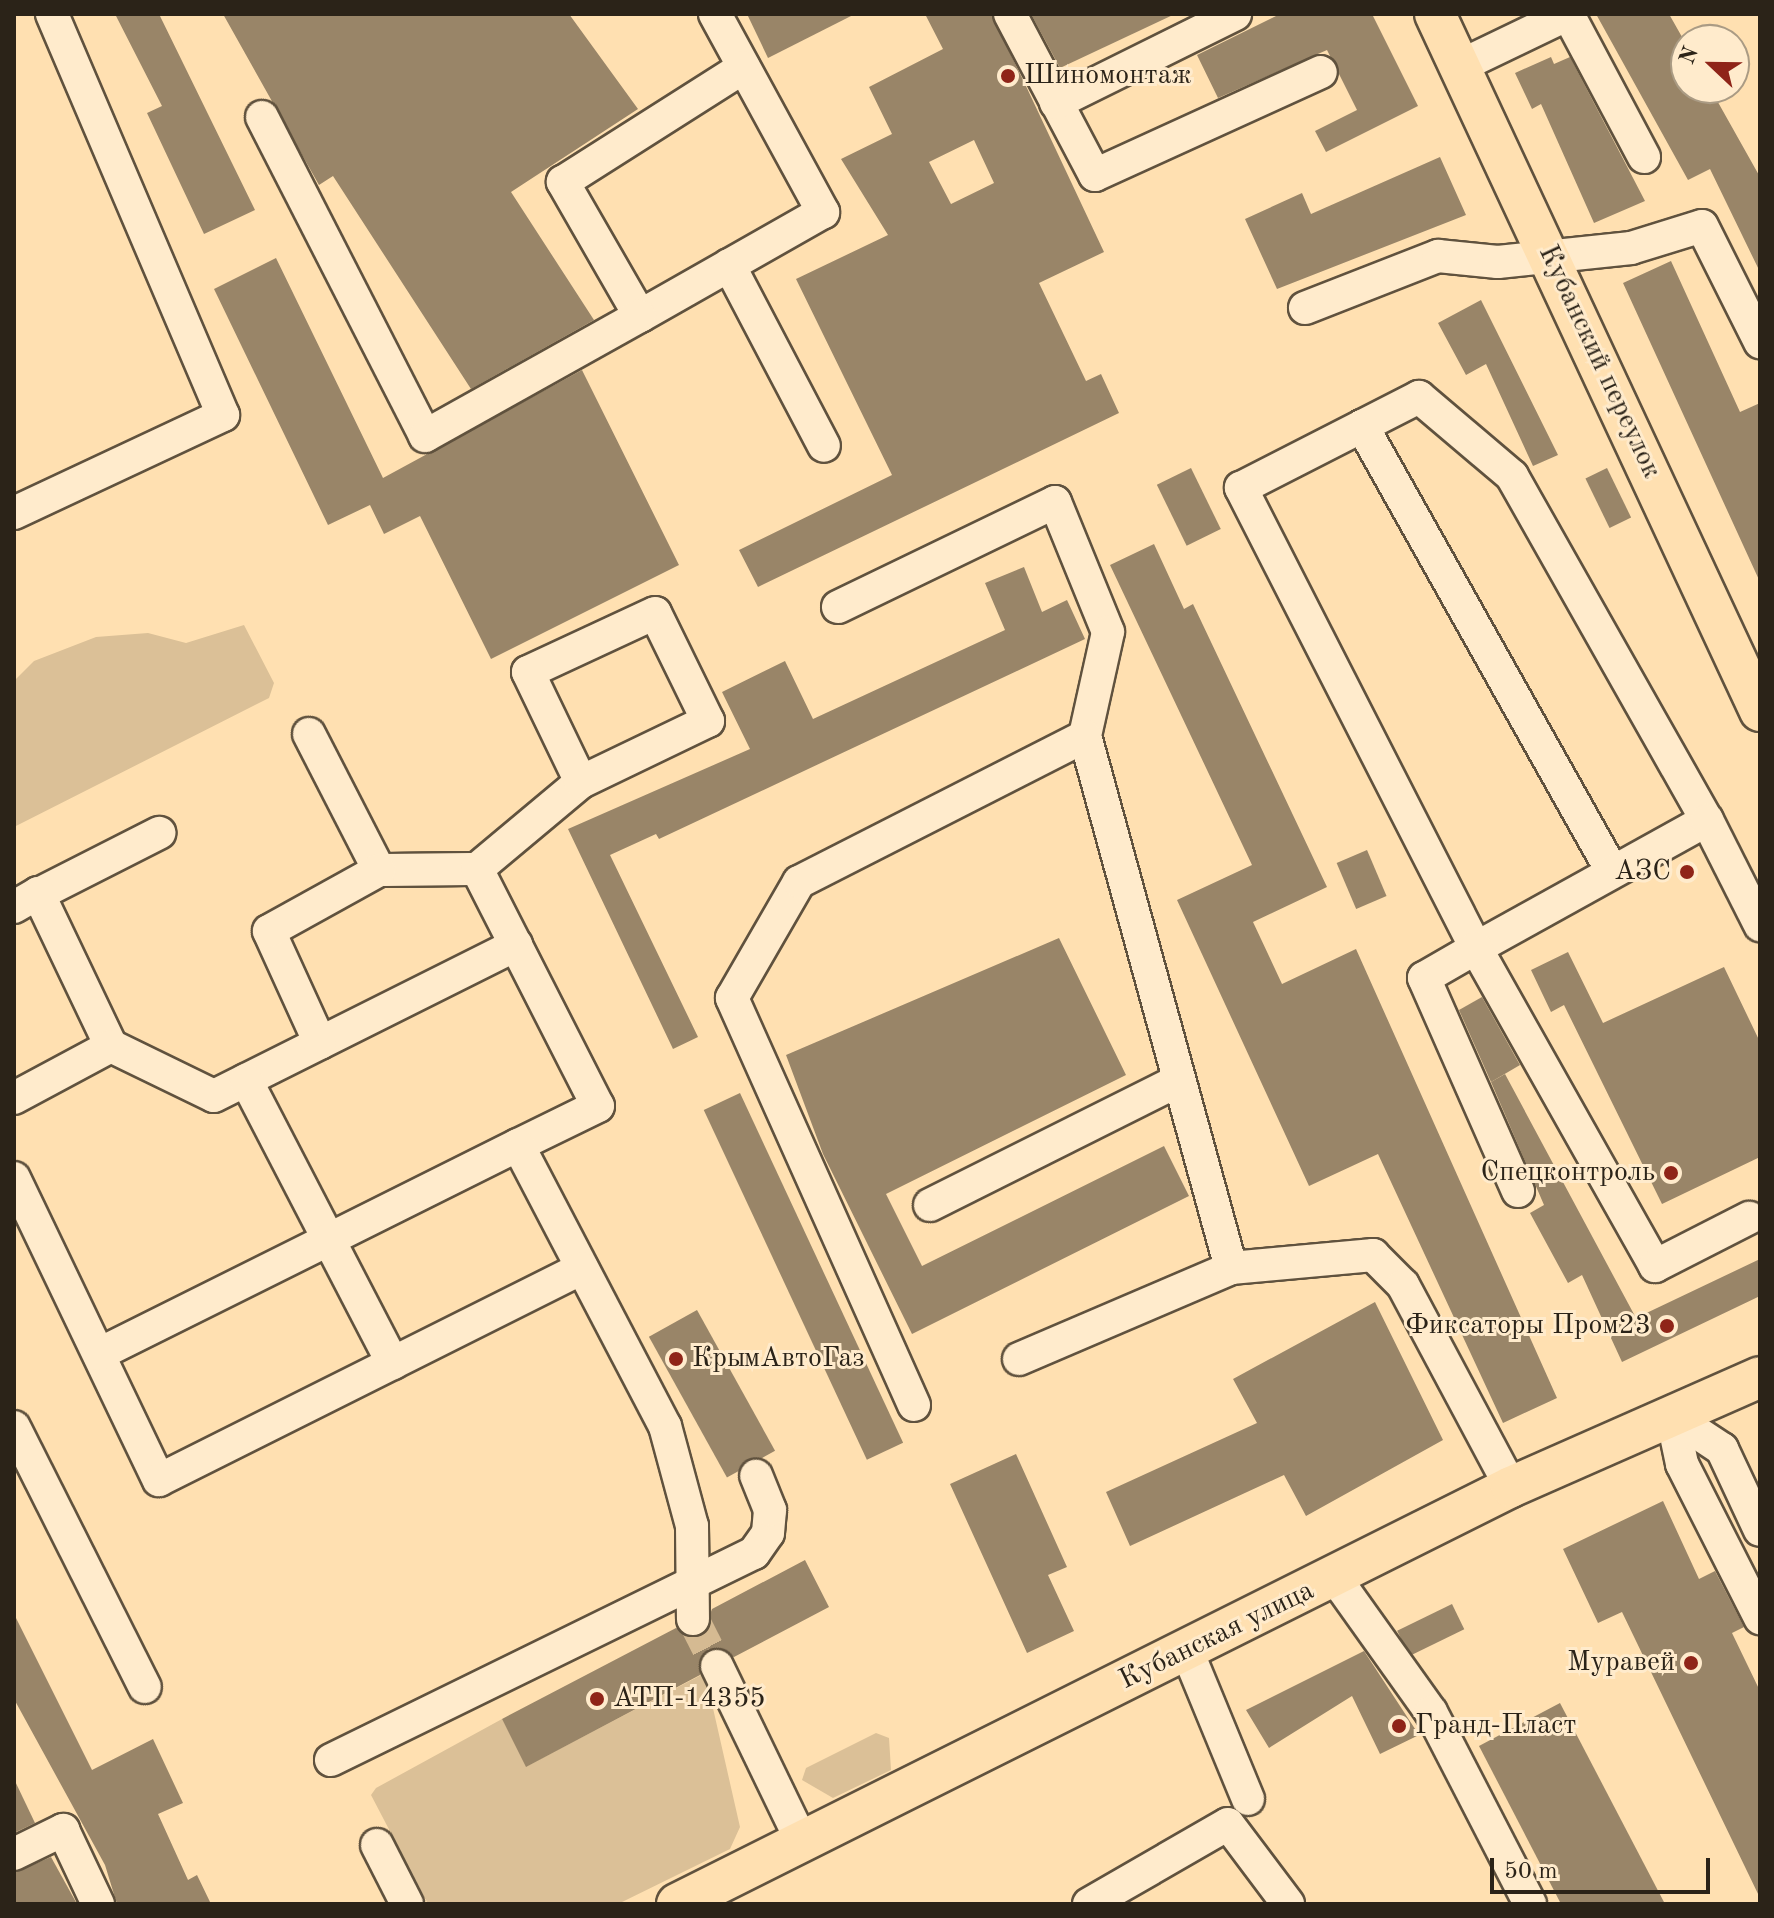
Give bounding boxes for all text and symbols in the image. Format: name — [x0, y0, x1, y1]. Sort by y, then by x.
north arrow — [1670, 24, 1750, 104]
text: N — [1676, 44, 1703, 68]
place label: Шиномонтаж — [1024, 59, 1192, 93]
marker: Шиномонтаж — [999, 67, 1017, 85]
street label: Кубанский переулок — [1530, 240, 1668, 484]
place label: АЗС — [1614, 855, 1671, 889]
marker: АЗС — [1678, 863, 1696, 881]
place label: Спецконтроль — [1481, 1156, 1655, 1190]
marker: Спецконтроль — [1662, 1164, 1680, 1182]
place label: Фиксаторы Пром23 — [1405, 1309, 1651, 1343]
marker: Фиксаторы Пром23 — [1658, 1317, 1676, 1335]
place label: КрымАвтоГаз — [692, 1342, 865, 1376]
marker: КрымАвтоГаз — [667, 1350, 685, 1368]
street label: Кубанская улица — [1114, 1574, 1320, 1698]
place label: Муравей — [1567, 1646, 1675, 1680]
marker: Муравей — [1682, 1654, 1700, 1672]
place label: АТП-14355 — [613, 1682, 766, 1716]
marker: АТП-14355 — [588, 1690, 606, 1708]
place label: Гранд-Пласт — [1415, 1709, 1576, 1743]
marker: Гранд-Пласт — [1390, 1717, 1408, 1735]
scale bar — [1494, 1842, 1714, 1892]
text: 50 m — [1504, 1860, 1558, 1884]

